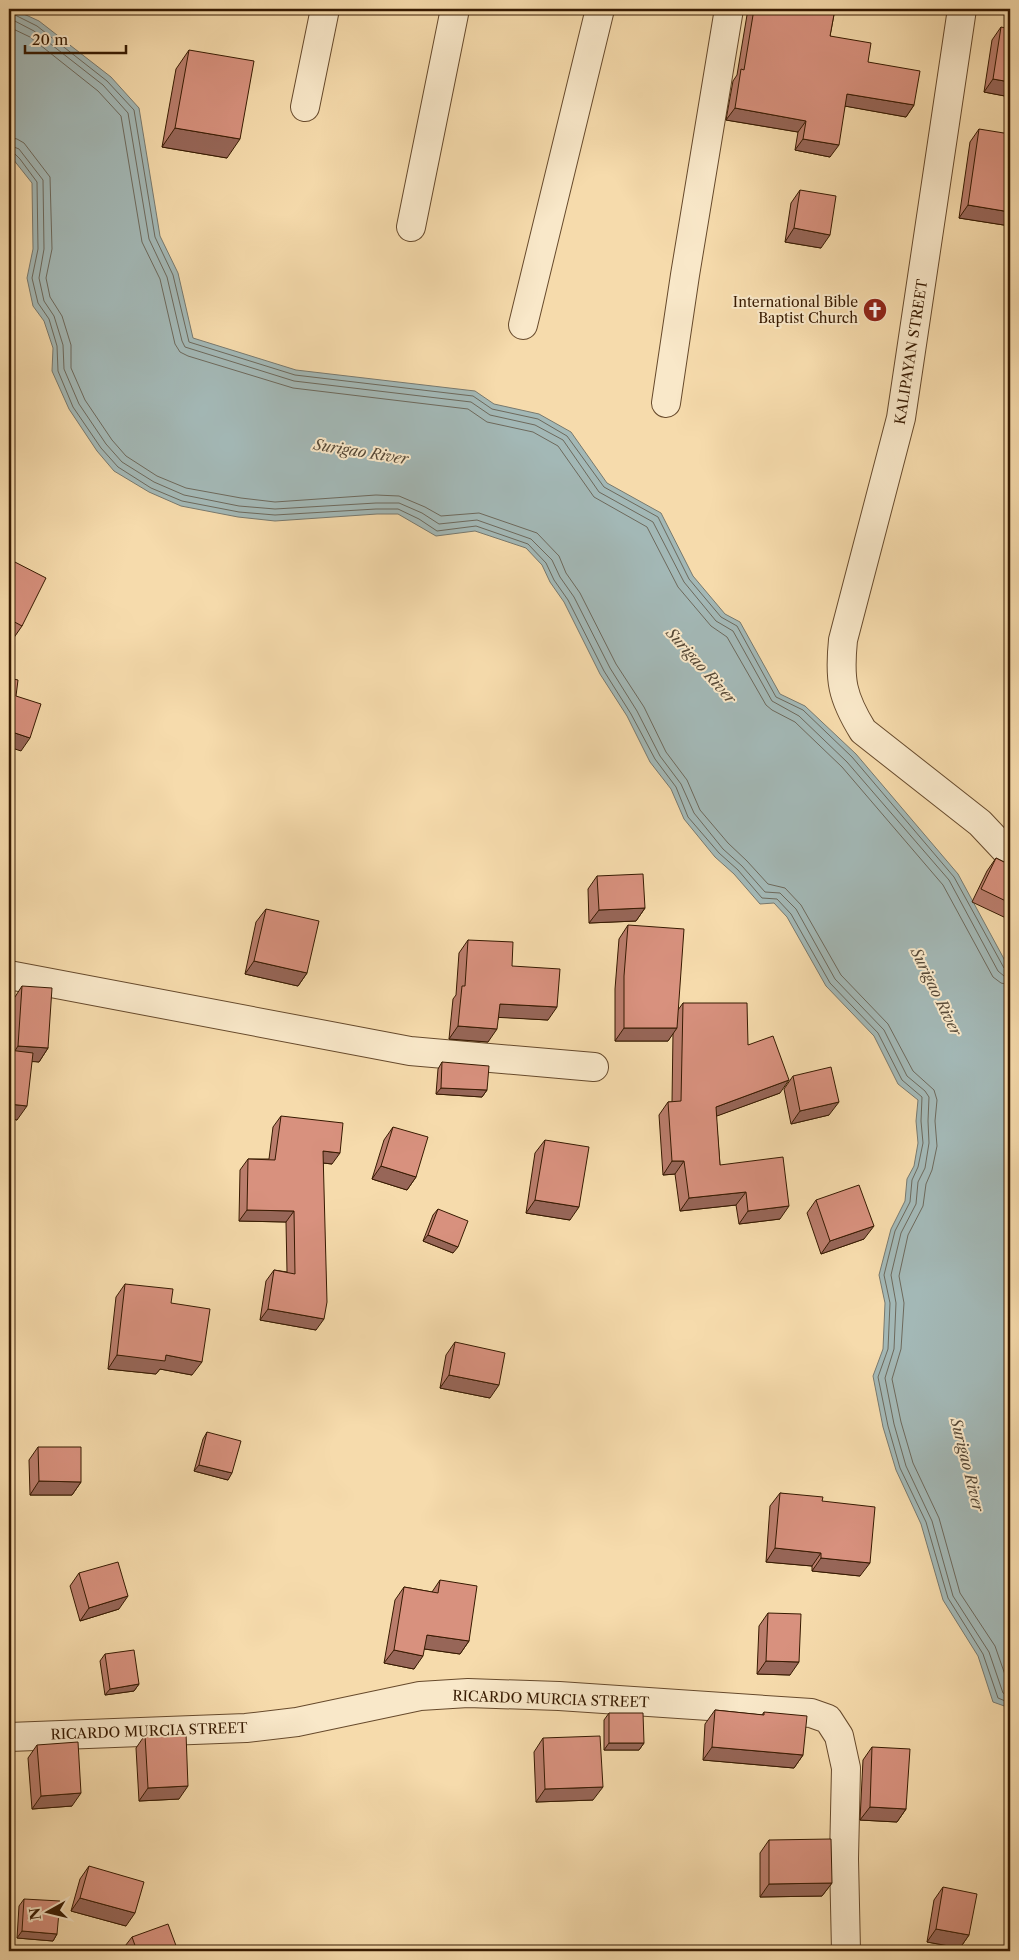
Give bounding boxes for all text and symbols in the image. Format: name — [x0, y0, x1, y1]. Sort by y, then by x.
scale bar — [25, 22, 126, 54]
text: 20 m — [32, 30, 68, 49]
street label: KALIPAYAN STREET — [891, 278, 931, 426]
place label: International Bible Baptist Church — [733, 293, 858, 327]
church icon: International Bible Baptist Church — [862, 297, 888, 323]
water label: Surigao River — [311, 434, 411, 469]
water label: Surigao River — [662, 623, 741, 708]
water label: Surigao River — [907, 944, 966, 1040]
water label: Surigao River — [946, 1415, 989, 1514]
street label: RICARDO MURCIA STREET — [452, 1687, 650, 1711]
street label: RICARDO MURCIA STREET — [50, 1719, 248, 1743]
north arrow — [22, 1888, 72, 1938]
text: N — [25, 1907, 45, 1921]

